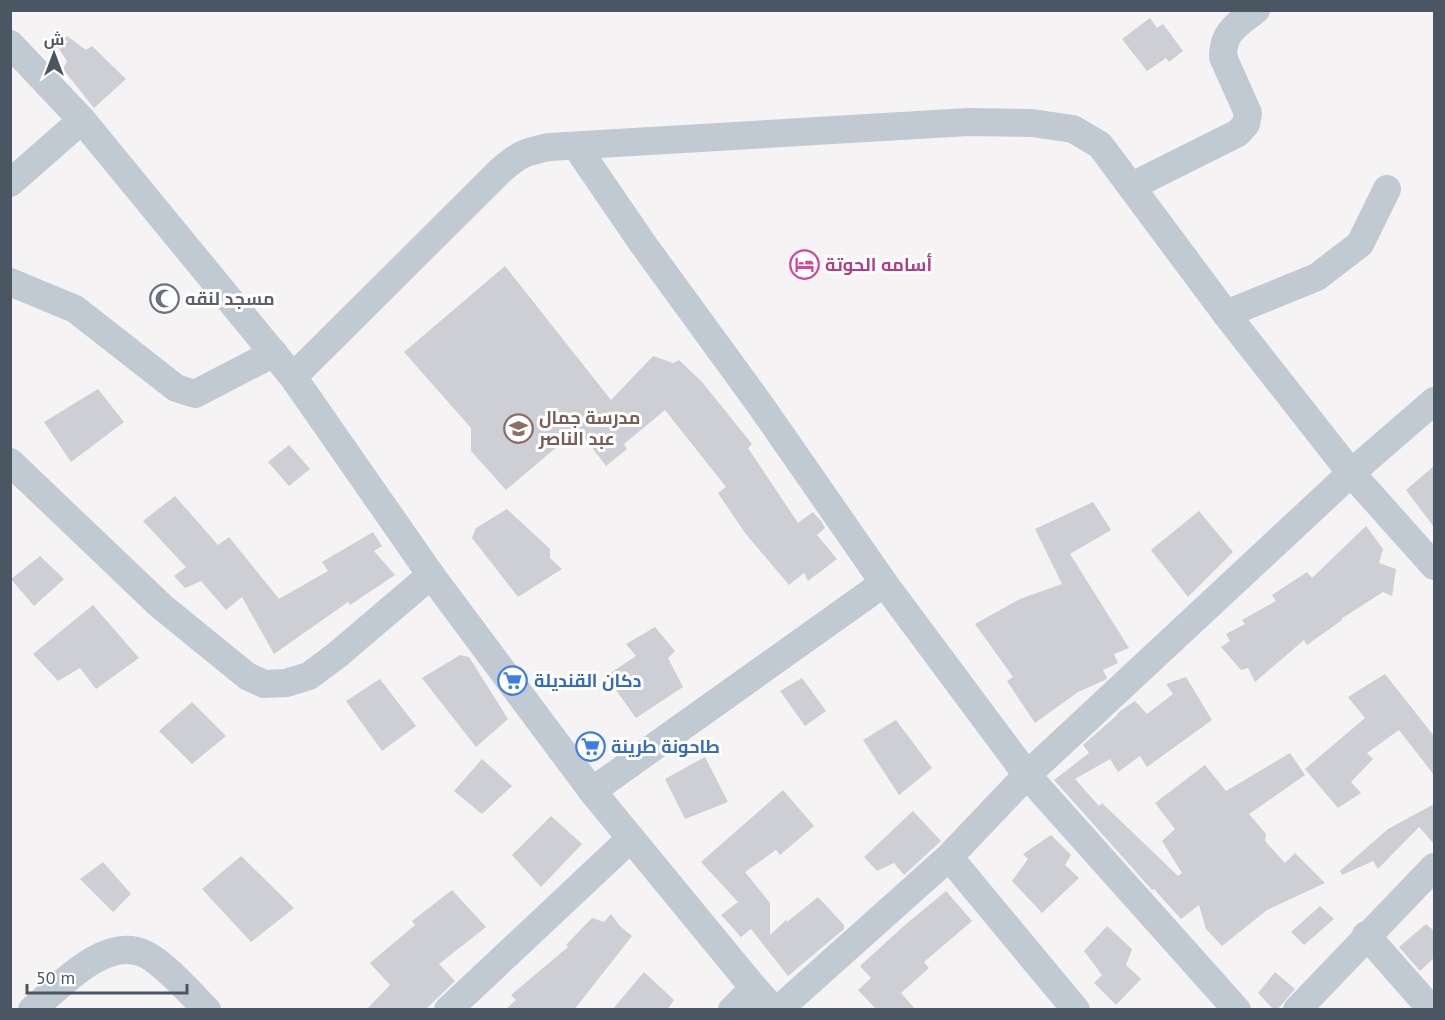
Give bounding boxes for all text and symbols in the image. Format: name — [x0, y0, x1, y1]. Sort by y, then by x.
north arrow — [24, 24, 84, 84]
text: ش — [44, 29, 64, 49]
hotel icon: أسامه الحوتة — [788, 249, 820, 281]
place label: أسامه الحوتة — [825, 252, 932, 276]
mosque icon: مسجد لنقه — [148, 283, 180, 315]
place label: مسجد لنقه — [185, 287, 275, 310]
place label: مدرسة جمال عبد الناصر — [538, 406, 640, 450]
school or university icon: مدرسة جمال عبد الناصر — [502, 412, 534, 444]
supermarket icon: دكان القنديلة — [497, 665, 529, 697]
place label: دكان القنديلة — [534, 669, 642, 692]
supermarket icon: طاحونة طرينة — [574, 731, 606, 763]
place label: طاحونة طرينة — [611, 735, 720, 758]
scale bar — [27, 957, 188, 995]
text: 50 m — [36, 966, 75, 989]

